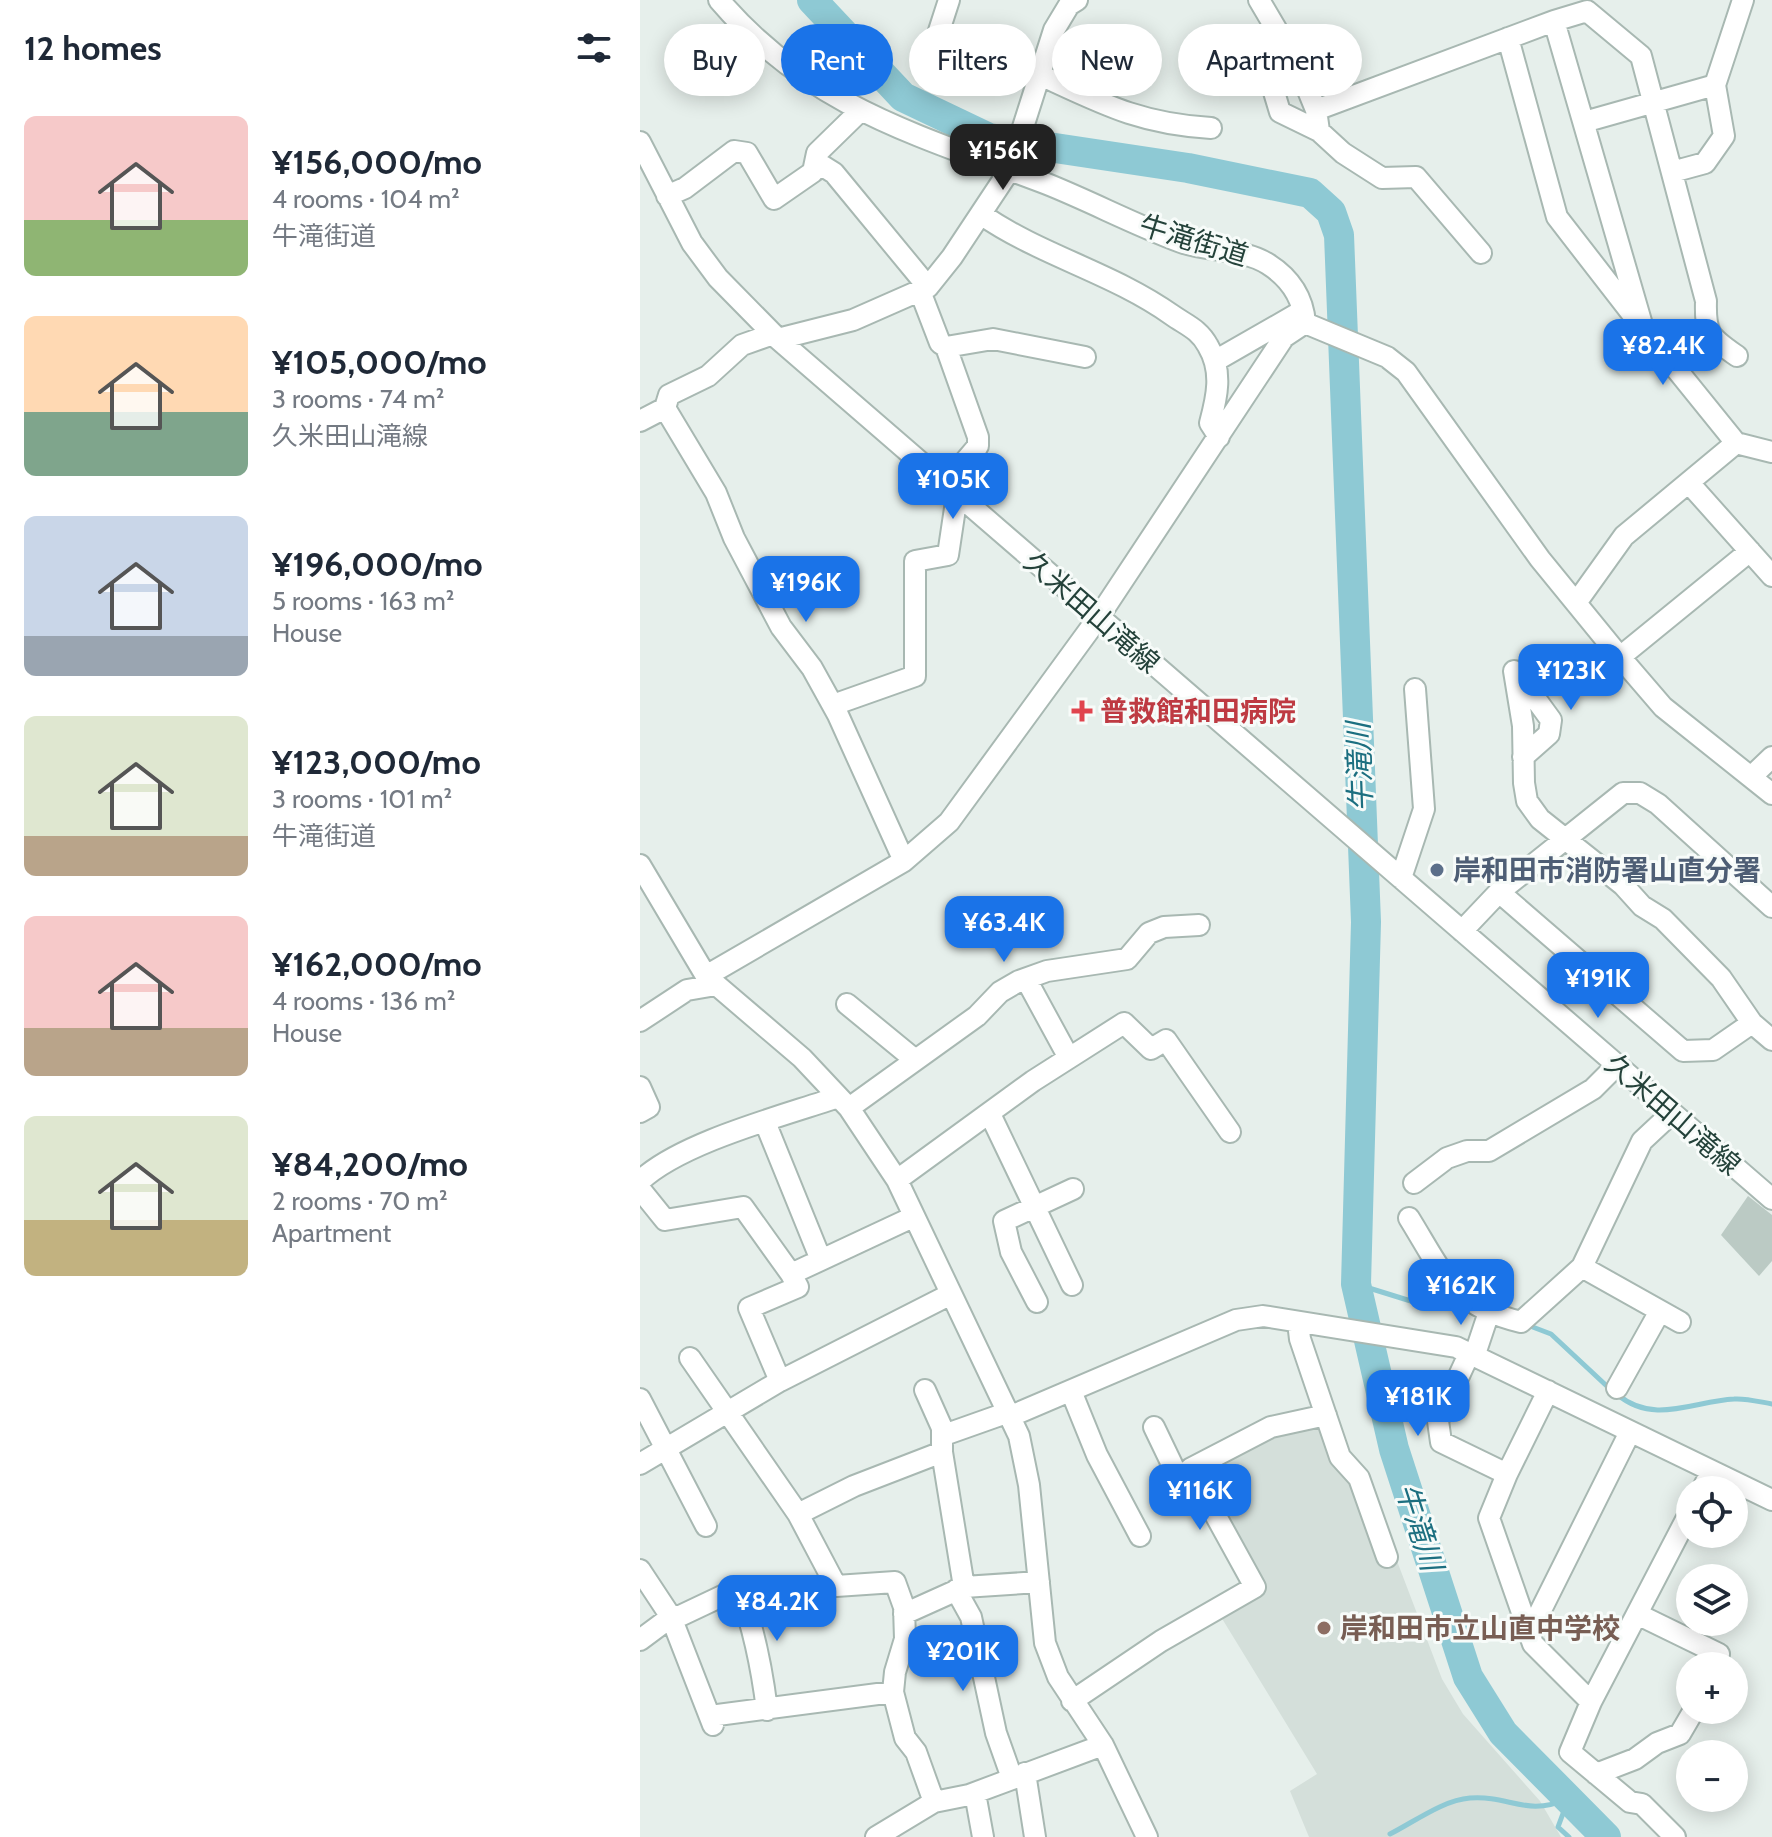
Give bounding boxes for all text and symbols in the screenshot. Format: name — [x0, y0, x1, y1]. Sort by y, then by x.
chip: Buy — [664, 24, 765, 96]
chip: Rent — [781, 24, 893, 96]
chip: Filters — [909, 24, 1036, 96]
chip: New — [1052, 24, 1162, 96]
chip: Apartment — [1178, 24, 1362, 96]
icon: filters — [572, 26, 616, 70]
text: 12 homes — [24, 27, 162, 69]
pin: ¥156K — [947, 124, 1059, 192]
text: ¥156K — [968, 134, 1038, 166]
text: ¥156,000/mo — [272, 141, 482, 183]
icon: home — [88, 148, 184, 244]
text: 4 rooms · 104 m² — [272, 183, 460, 215]
street label: 牛滝街道 — [1135, 207, 1253, 273]
text: 牛滝街道 — [272, 220, 376, 252]
pin: ¥82.4K — [1598, 319, 1728, 387]
text: ¥82.4K — [1621, 329, 1705, 361]
text: ¥105,000/mo — [272, 341, 487, 383]
icon: home — [88, 348, 184, 444]
text: 3 rooms · 74 m² — [272, 383, 444, 415]
text: 久米田山滝線 — [272, 420, 428, 452]
pin: ¥105K — [897, 453, 1009, 521]
text: ¥105K — [916, 463, 990, 495]
text: ¥196,000/mo — [272, 543, 483, 585]
street label: 久米田山滝線 — [1017, 544, 1167, 680]
icon: home — [88, 548, 184, 644]
pin: ¥196K — [750, 556, 862, 624]
text: ¥196K — [771, 566, 841, 598]
text: 5 rooms · 163 m² — [272, 585, 454, 617]
text: House — [272, 617, 342, 649]
pin: ¥123K — [1515, 644, 1627, 712]
text: ¥123K — [1536, 654, 1606, 686]
place label: 普救館和田病院 — [1100, 694, 1296, 728]
marker: 普救館和田病院 — [1071, 700, 1093, 722]
water label: 牛滝川 — [1339, 718, 1380, 813]
text: ¥123,000/mo — [272, 741, 481, 783]
icon: home — [88, 748, 184, 844]
text: 3 rooms · 101 m² — [272, 783, 452, 815]
text: 牛滝街道 — [272, 820, 376, 852]
place label: 岸和田市消防署山直分署 — [1453, 853, 1761, 887]
marker: 岸和田市消防署山直分署 — [1428, 861, 1446, 879]
pin: ¥63.4K — [939, 896, 1069, 964]
text: ¥63.4K — [963, 906, 1045, 938]
text: ¥162,000/mo — [272, 943, 482, 985]
icon: home — [88, 948, 184, 1044]
pin: ¥191K — [1542, 952, 1654, 1020]
text: ¥191K — [1565, 962, 1631, 994]
text: 4 rooms · 136 m² — [272, 985, 455, 1017]
text: House — [272, 1017, 342, 1049]
street label: 久米田山滝線 — [1598, 1046, 1748, 1182]
text: ¥84,200/mo — [272, 1143, 468, 1185]
icon: home — [88, 1148, 184, 1244]
text: 2 rooms · 70 m² — [272, 1185, 448, 1217]
text: Apartment — [272, 1217, 391, 1249]
pin: ¥162K — [1405, 1259, 1517, 1327]
text: ¥162K — [1426, 1269, 1496, 1301]
pin: ¥181K — [1362, 1370, 1474, 1438]
text: ¥181K — [1385, 1380, 1451, 1412]
pin: ¥116K — [1144, 1464, 1256, 1532]
text: ¥116K — [1167, 1474, 1233, 1506]
map controls — [1676, 1476, 1748, 1812]
button: locate — [1676, 1476, 1748, 1548]
water label: 牛滝川 — [1388, 1478, 1452, 1578]
button: layers — [1676, 1564, 1748, 1636]
pin: ¥84.2K — [712, 1575, 842, 1643]
text: ¥84.2K — [735, 1585, 819, 1617]
place label: 岸和田市立山直中学校 — [1340, 1611, 1620, 1645]
marker: 岸和田市立山直中学校 — [1315, 1619, 1333, 1637]
pin: ¥201K — [907, 1625, 1019, 1693]
text: ¥201K — [926, 1635, 1000, 1667]
button: + — [1676, 1652, 1748, 1724]
button: − — [1676, 1740, 1748, 1812]

